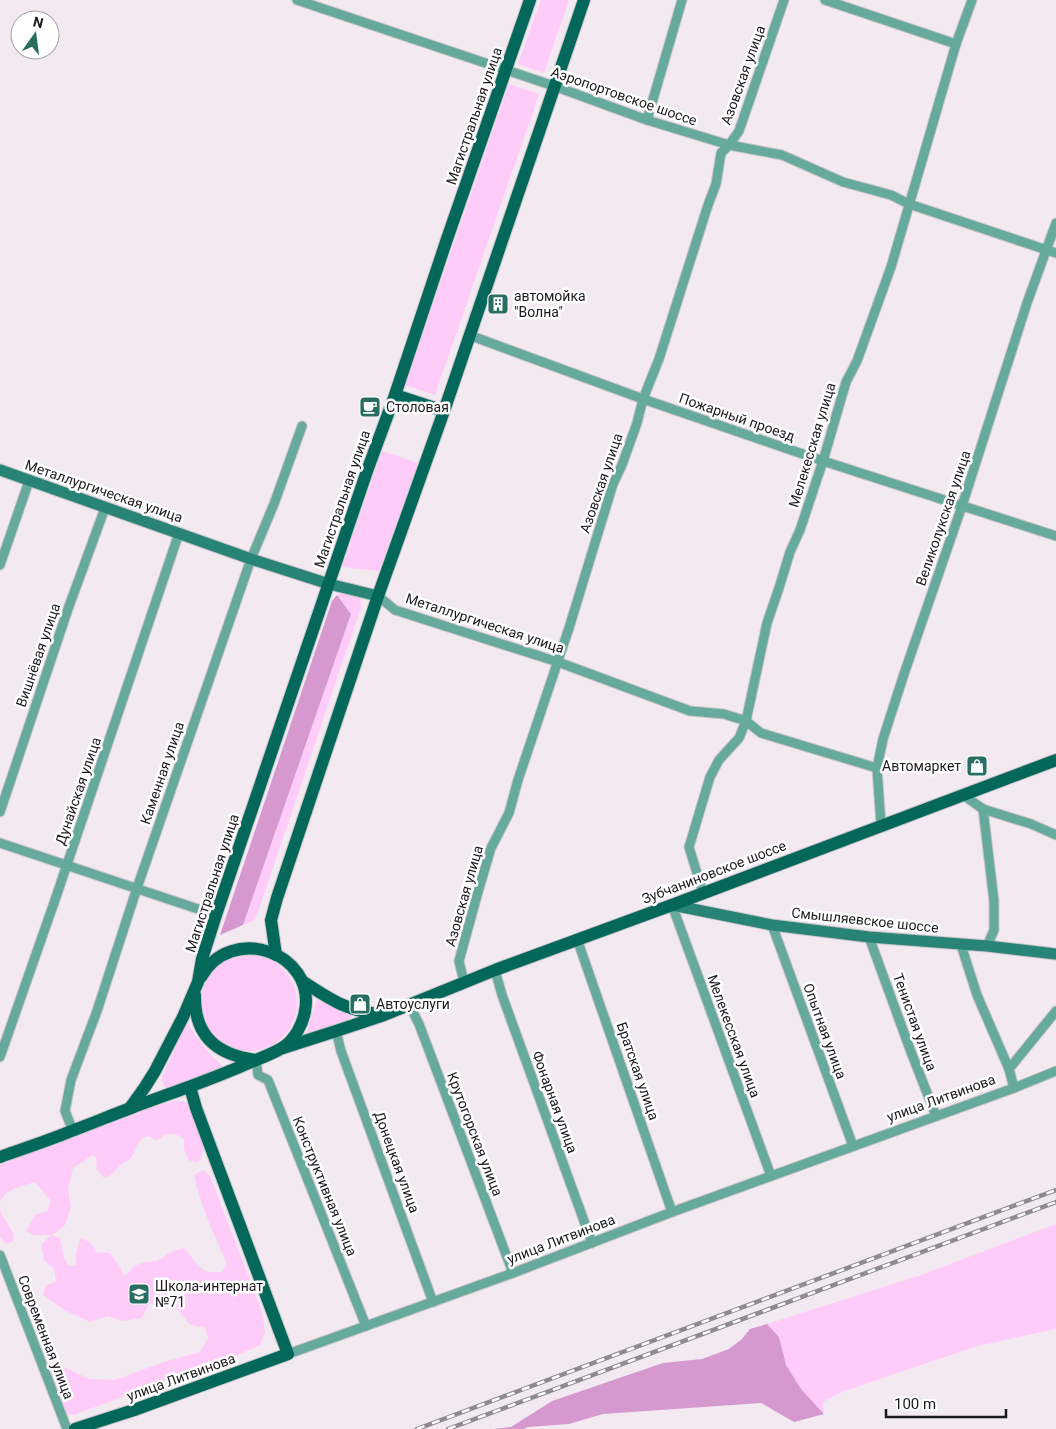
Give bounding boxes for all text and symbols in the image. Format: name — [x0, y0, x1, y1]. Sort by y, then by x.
north arrow — [10, 10, 60, 60]
text: N — [31, 13, 45, 31]
street label: Азовская улица — [718, 23, 768, 127]
street label: Магистральная улица — [443, 45, 505, 187]
street label: Аэропортовское шоссе — [549, 63, 699, 129]
place label: автомойка "Волна" — [514, 288, 586, 320]
building icon: автомойка "Волна" — [486, 292, 510, 316]
street label: Мелекесская улица — [785, 381, 839, 509]
street label: Пожарный проезд — [677, 390, 798, 445]
cafe icon: Столовая — [358, 395, 382, 419]
place label: Столовая — [386, 399, 449, 415]
street label: Магистральная улица — [311, 428, 373, 570]
street label: Азовская улица — [576, 431, 626, 535]
street label: Великолукская улица — [912, 448, 974, 588]
street label: Металлургическая улица — [23, 456, 185, 526]
street label: Металлургическая улица — [404, 590, 566, 656]
street label: Вишнёвая улица — [13, 601, 63, 709]
street label: Каменная улица — [137, 719, 187, 827]
street label: Дунайская улица — [52, 735, 104, 847]
shop icon: Автомаркет — [965, 754, 989, 778]
place label: Автомаркет — [882, 758, 961, 774]
street label: Магистральная улица — [182, 812, 242, 954]
street label: Зубчаниновское шоссе — [640, 837, 788, 907]
street label: Азовская улица — [442, 844, 486, 948]
street label: Смышляевское шоссе — [791, 904, 939, 936]
street label: Тенистая улица — [890, 971, 940, 1073]
street label: Мелекесская улица — [704, 972, 764, 1100]
street label: Опытная улица — [800, 981, 850, 1081]
shop icon: Автоуслуги — [348, 992, 372, 1016]
place label: Автоуслуги — [376, 996, 450, 1012]
street label: Братская улица — [614, 1020, 662, 1122]
street label: Фонарная улица — [529, 1049, 581, 1155]
street label: Крутогорская улица — [444, 1070, 506, 1198]
street label: улица Литвинова — [885, 1071, 997, 1125]
street label: Донецкая улица — [371, 1109, 423, 1215]
street label: Конструктивная улица — [290, 1114, 360, 1258]
street label: улица Литвинова — [505, 1211, 617, 1267]
street label: Современная улица — [15, 1273, 77, 1401]
place label: Школа-интернат №71 — [155, 1278, 263, 1310]
school or university icon: Школа-интернат №71 — [127, 1282, 151, 1306]
street label: улица Литвинова — [125, 1350, 237, 1404]
scale bar — [886, 1386, 1006, 1418]
text: 100 m — [894, 1395, 936, 1413]

